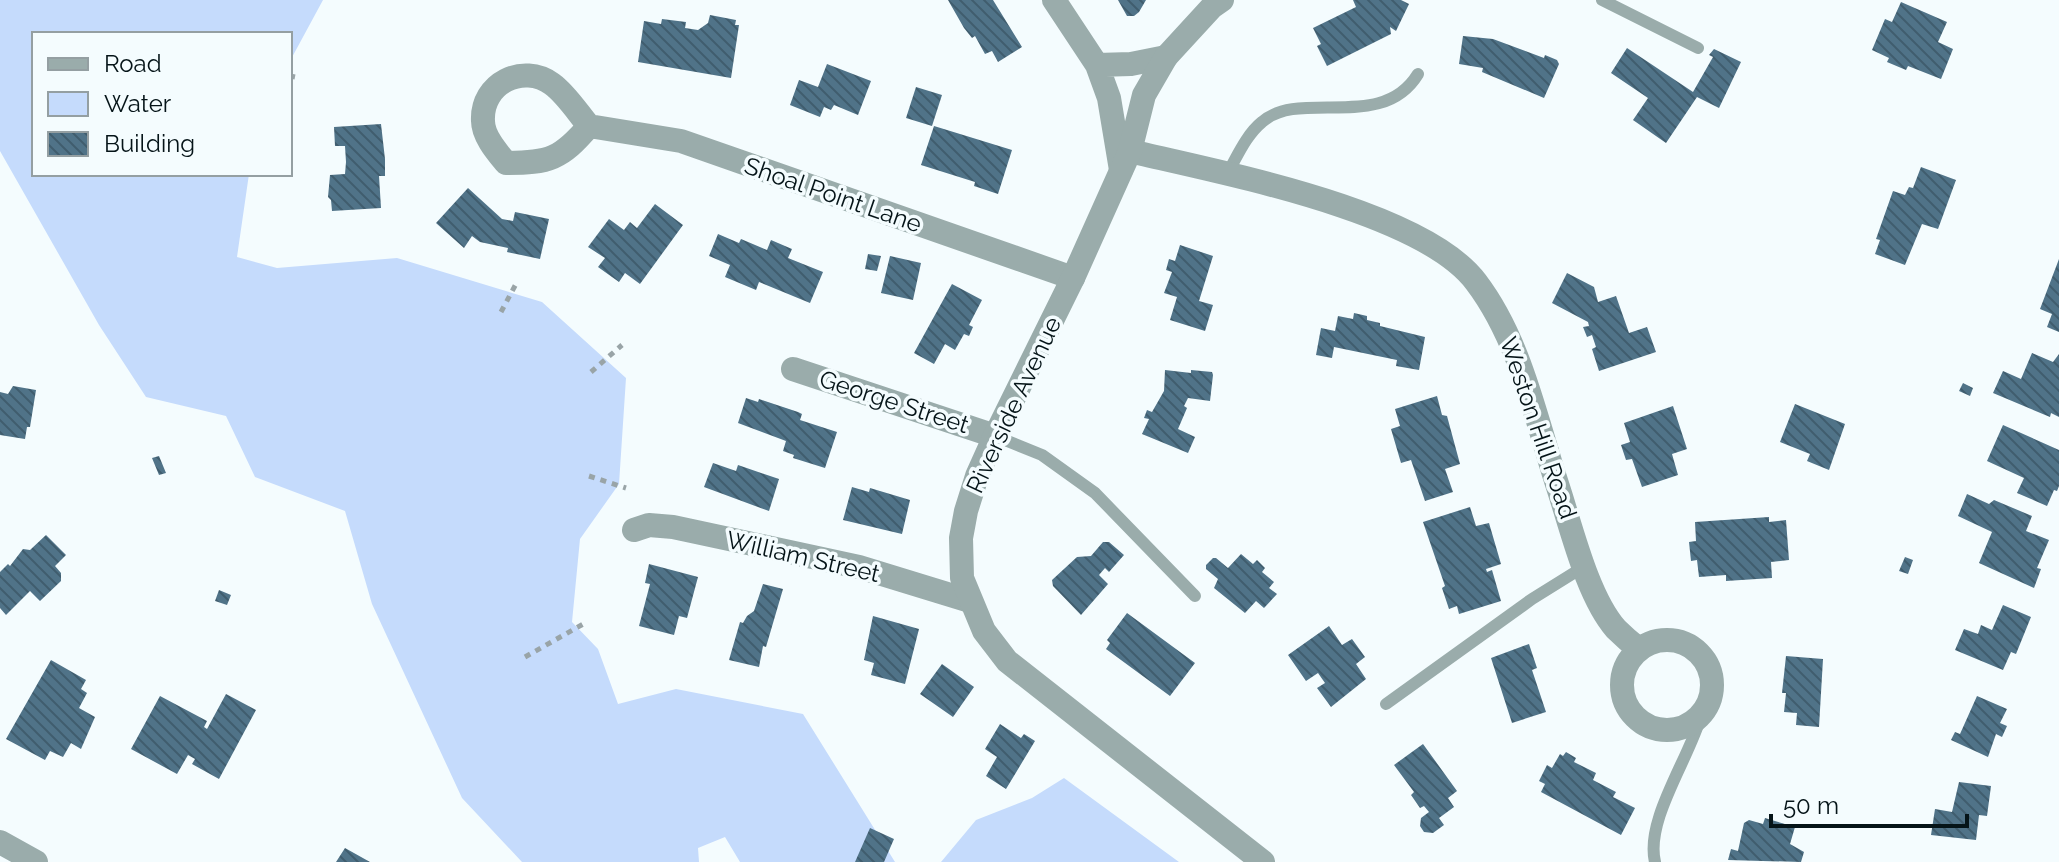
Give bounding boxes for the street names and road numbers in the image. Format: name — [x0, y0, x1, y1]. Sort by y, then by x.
street label: Shoal Point Lane — [741, 151, 925, 238]
street label: Riverside Avenue — [960, 312, 1067, 498]
street label: Weston Hill Road — [1494, 333, 1583, 523]
street label: George Street — [816, 364, 972, 439]
street label: William Street — [724, 525, 883, 588]

